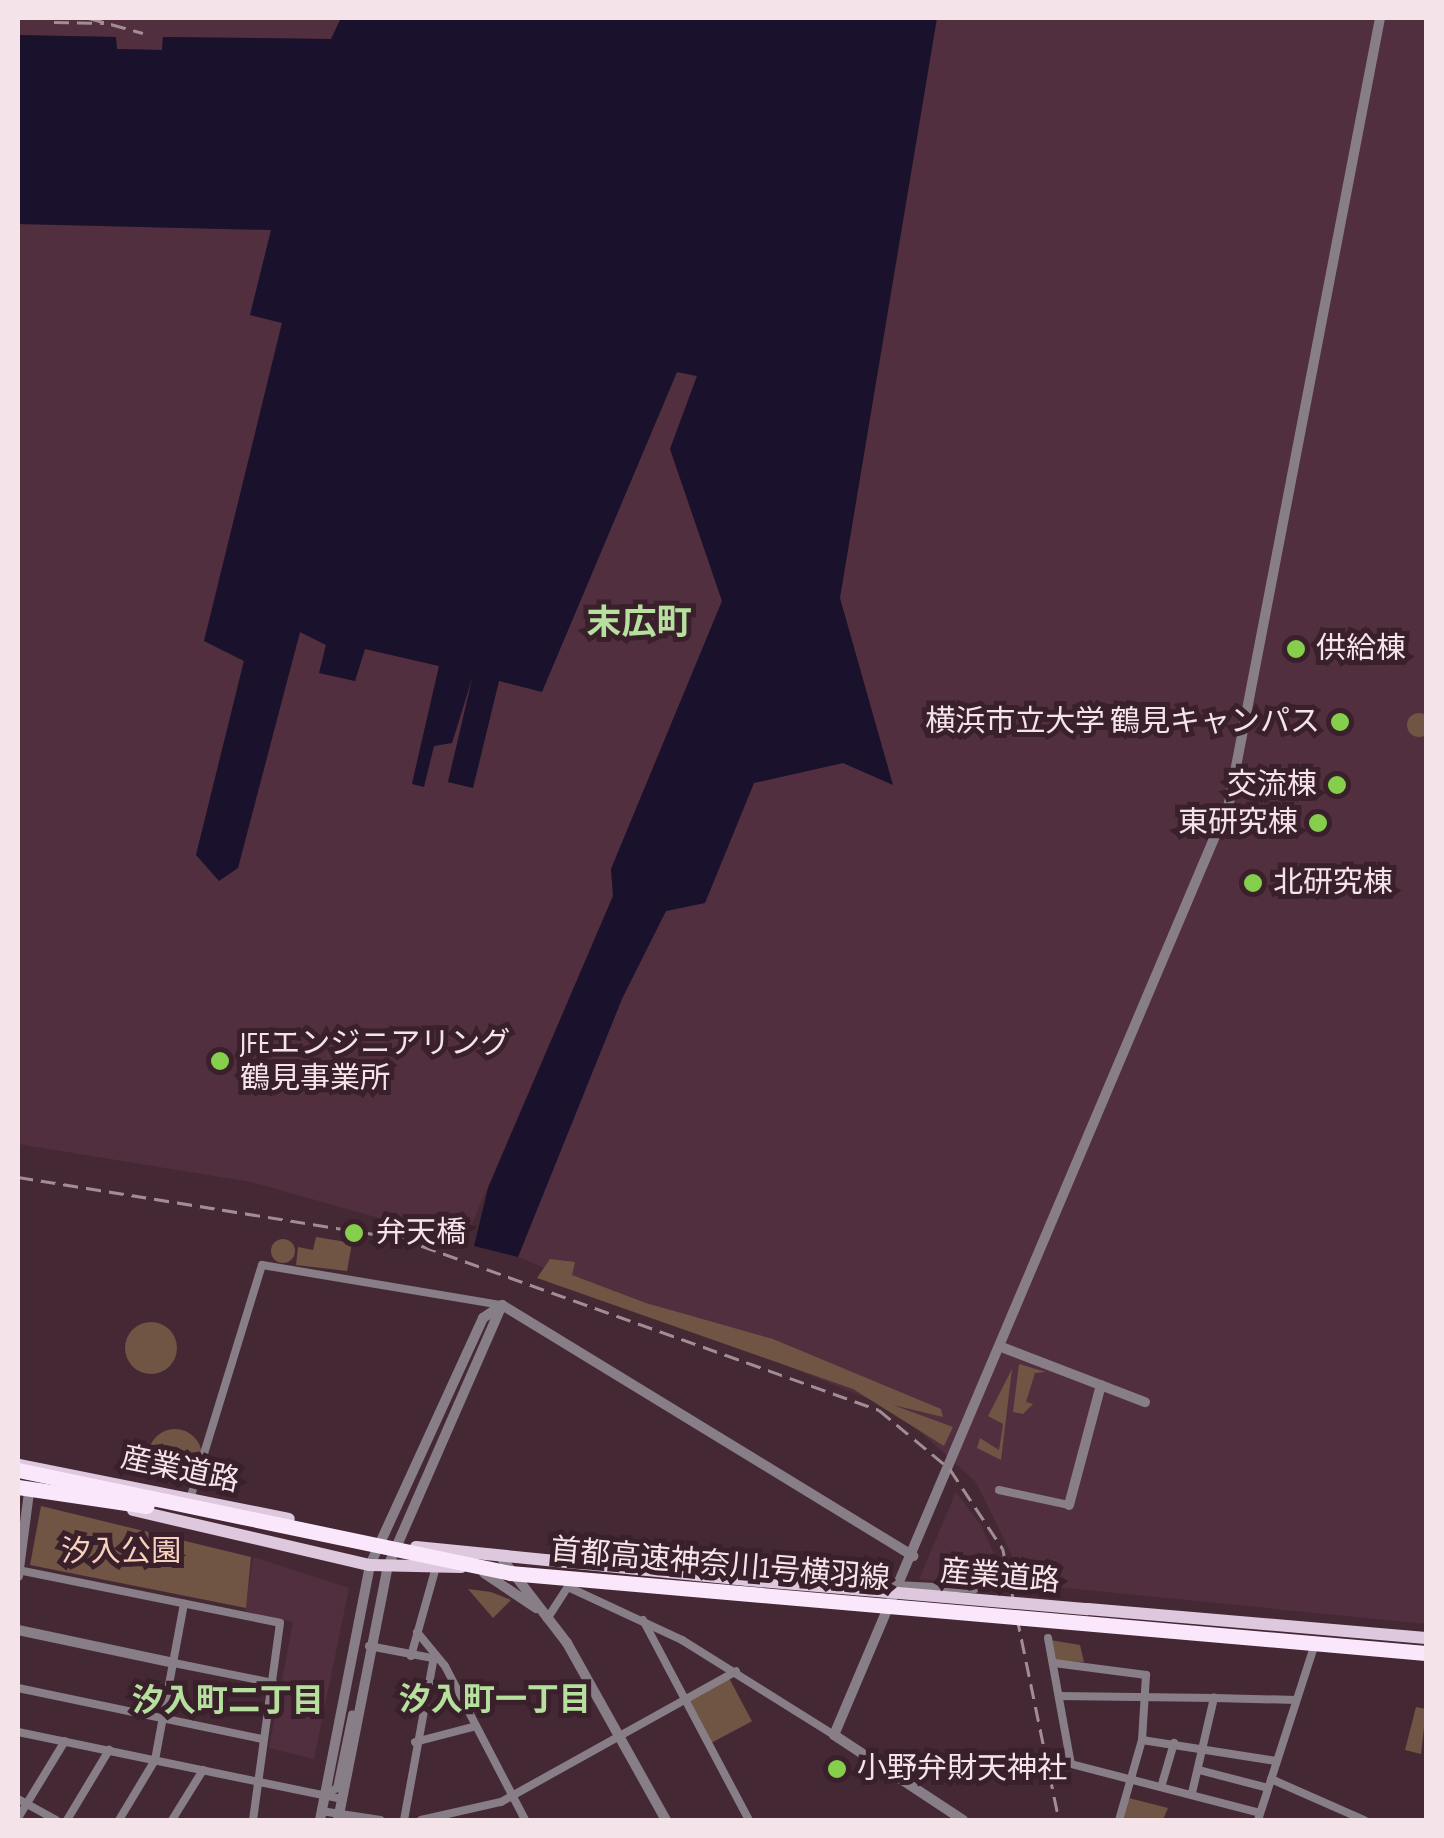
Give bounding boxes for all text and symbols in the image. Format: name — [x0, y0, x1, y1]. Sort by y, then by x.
district label: 末広町 — [587, 603, 691, 645]
place label: 供給棟 — [1316, 631, 1406, 667]
marker: 供給棟 — [1285, 638, 1307, 660]
place label: 横浜市立大学 鶴見キャンパス — [925, 704, 1320, 740]
marker: 横浜市立大学 鶴見キャンパス — [1329, 711, 1351, 733]
place label: 交流棟 — [1227, 767, 1317, 803]
marker: 交流棟 — [1326, 774, 1348, 796]
place label: 東研究棟 — [1178, 805, 1298, 841]
marker: 東研究棟 — [1307, 812, 1329, 834]
place label: 北研究棟 — [1273, 865, 1393, 901]
marker: 北研究棟 — [1242, 872, 1264, 894]
place label: JFEエンジニアリング 鶴見事業所 — [240, 1026, 510, 1096]
marker: JFEエンジニアリング 鶴見事業所 — [209, 1050, 231, 1072]
place label: 弁天橋 — [376, 1215, 466, 1251]
marker: 弁天橋 — [341, 1220, 367, 1246]
street label: 産業道路 — [118, 1440, 242, 1500]
street label: 首都高速神奈川1号横羽線 — [549, 1532, 891, 1598]
park label: 汐入公園 — [61, 1534, 181, 1570]
street label: 産業道路 — [939, 1554, 1061, 1600]
district label: 汐入町一丁目 — [399, 1682, 591, 1720]
district label: 汐入町二丁目 — [132, 1683, 324, 1721]
place label: 小野弁財天神社 — [857, 1751, 1067, 1787]
marker: 小野弁財天神社 — [826, 1758, 848, 1780]

